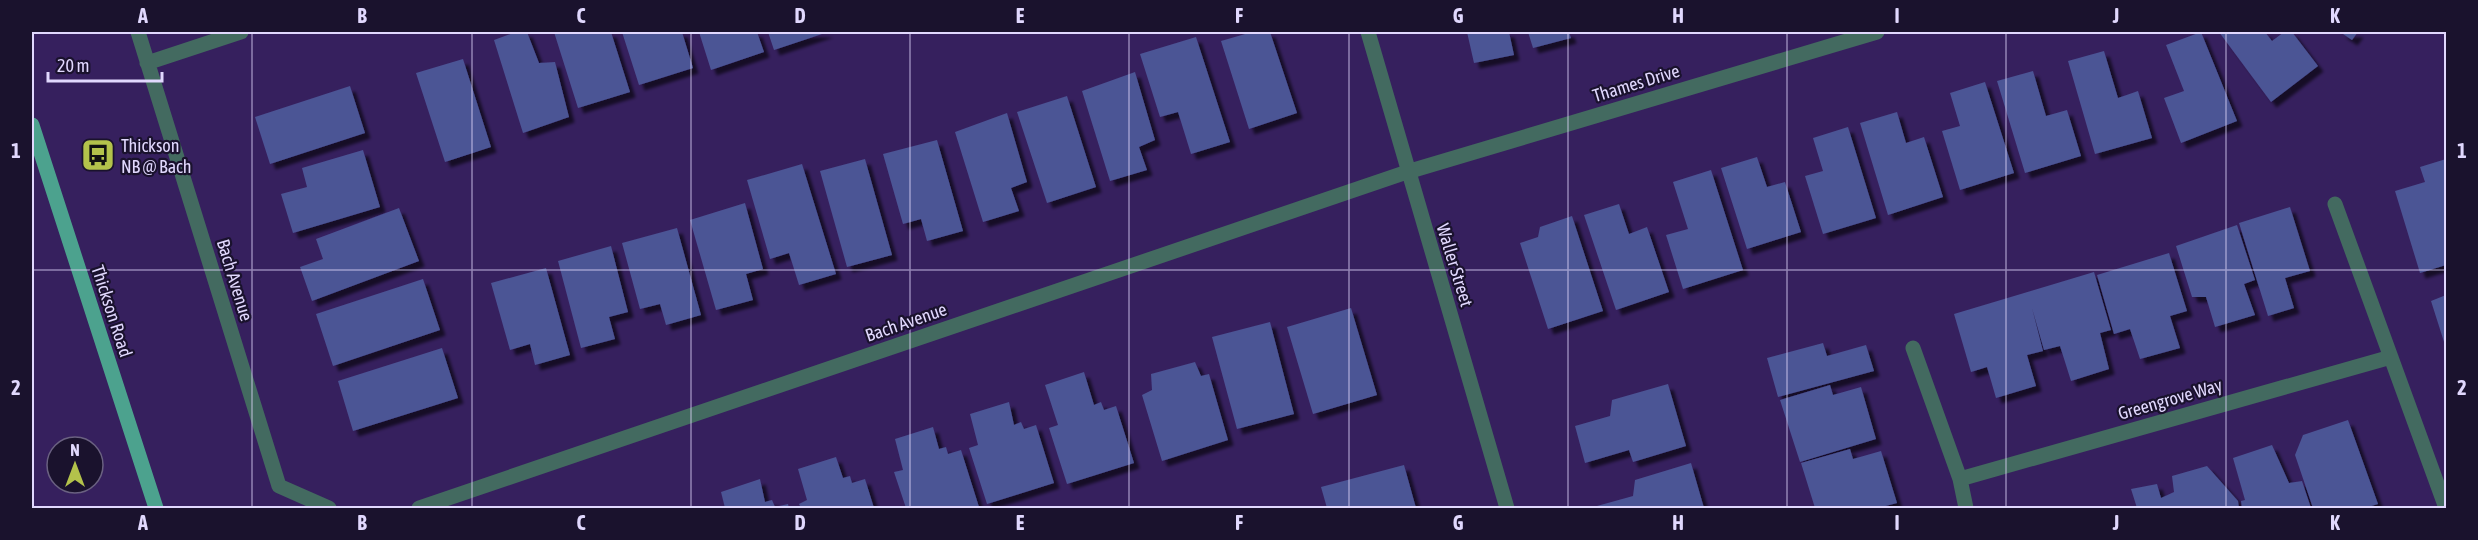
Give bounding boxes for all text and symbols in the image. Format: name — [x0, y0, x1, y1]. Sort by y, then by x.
text: A — [137, 4, 148, 27]
text: B — [357, 4, 367, 27]
text: C — [577, 4, 586, 27]
text: D — [794, 4, 806, 27]
text: E — [1016, 4, 1025, 27]
text: F — [1235, 4, 1243, 27]
text: G — [1453, 4, 1464, 27]
text: H — [1672, 4, 1684, 27]
text: I — [1894, 4, 1900, 27]
text: J — [2112, 4, 2119, 27]
text: K — [2330, 4, 2340, 27]
scale bar — [48, 45, 162, 83]
text: 20 m — [57, 55, 89, 76]
street label: Thames Drive — [1590, 60, 1682, 106]
place label: Thickson NB @ Bach — [121, 135, 191, 177]
bus stop icon: Thickson NB @ Bach — [80, 137, 116, 173]
text: 1 — [11, 139, 21, 162]
text: 1 — [2457, 139, 2467, 162]
street label: Waller Street — [1432, 221, 1478, 309]
street label: Bach Avenue — [213, 236, 257, 324]
street label: Thickson Road — [87, 262, 137, 360]
street label: Bach Avenue — [863, 298, 949, 346]
street label: Greengrove Way — [2116, 374, 2224, 424]
text: 2 — [11, 376, 21, 399]
text: 2 — [2457, 376, 2467, 399]
north arrow — [45, 435, 105, 495]
text: N — [70, 441, 80, 459]
text: A — [137, 511, 148, 534]
text: B — [357, 511, 367, 534]
text: C — [577, 511, 586, 534]
text: D — [794, 511, 806, 534]
text: E — [1016, 511, 1025, 534]
text: F — [1235, 511, 1243, 534]
text: G — [1453, 511, 1464, 534]
text: H — [1672, 511, 1684, 534]
text: I — [1894, 511, 1900, 534]
text: J — [2112, 511, 2119, 534]
text: K — [2330, 511, 2340, 534]

